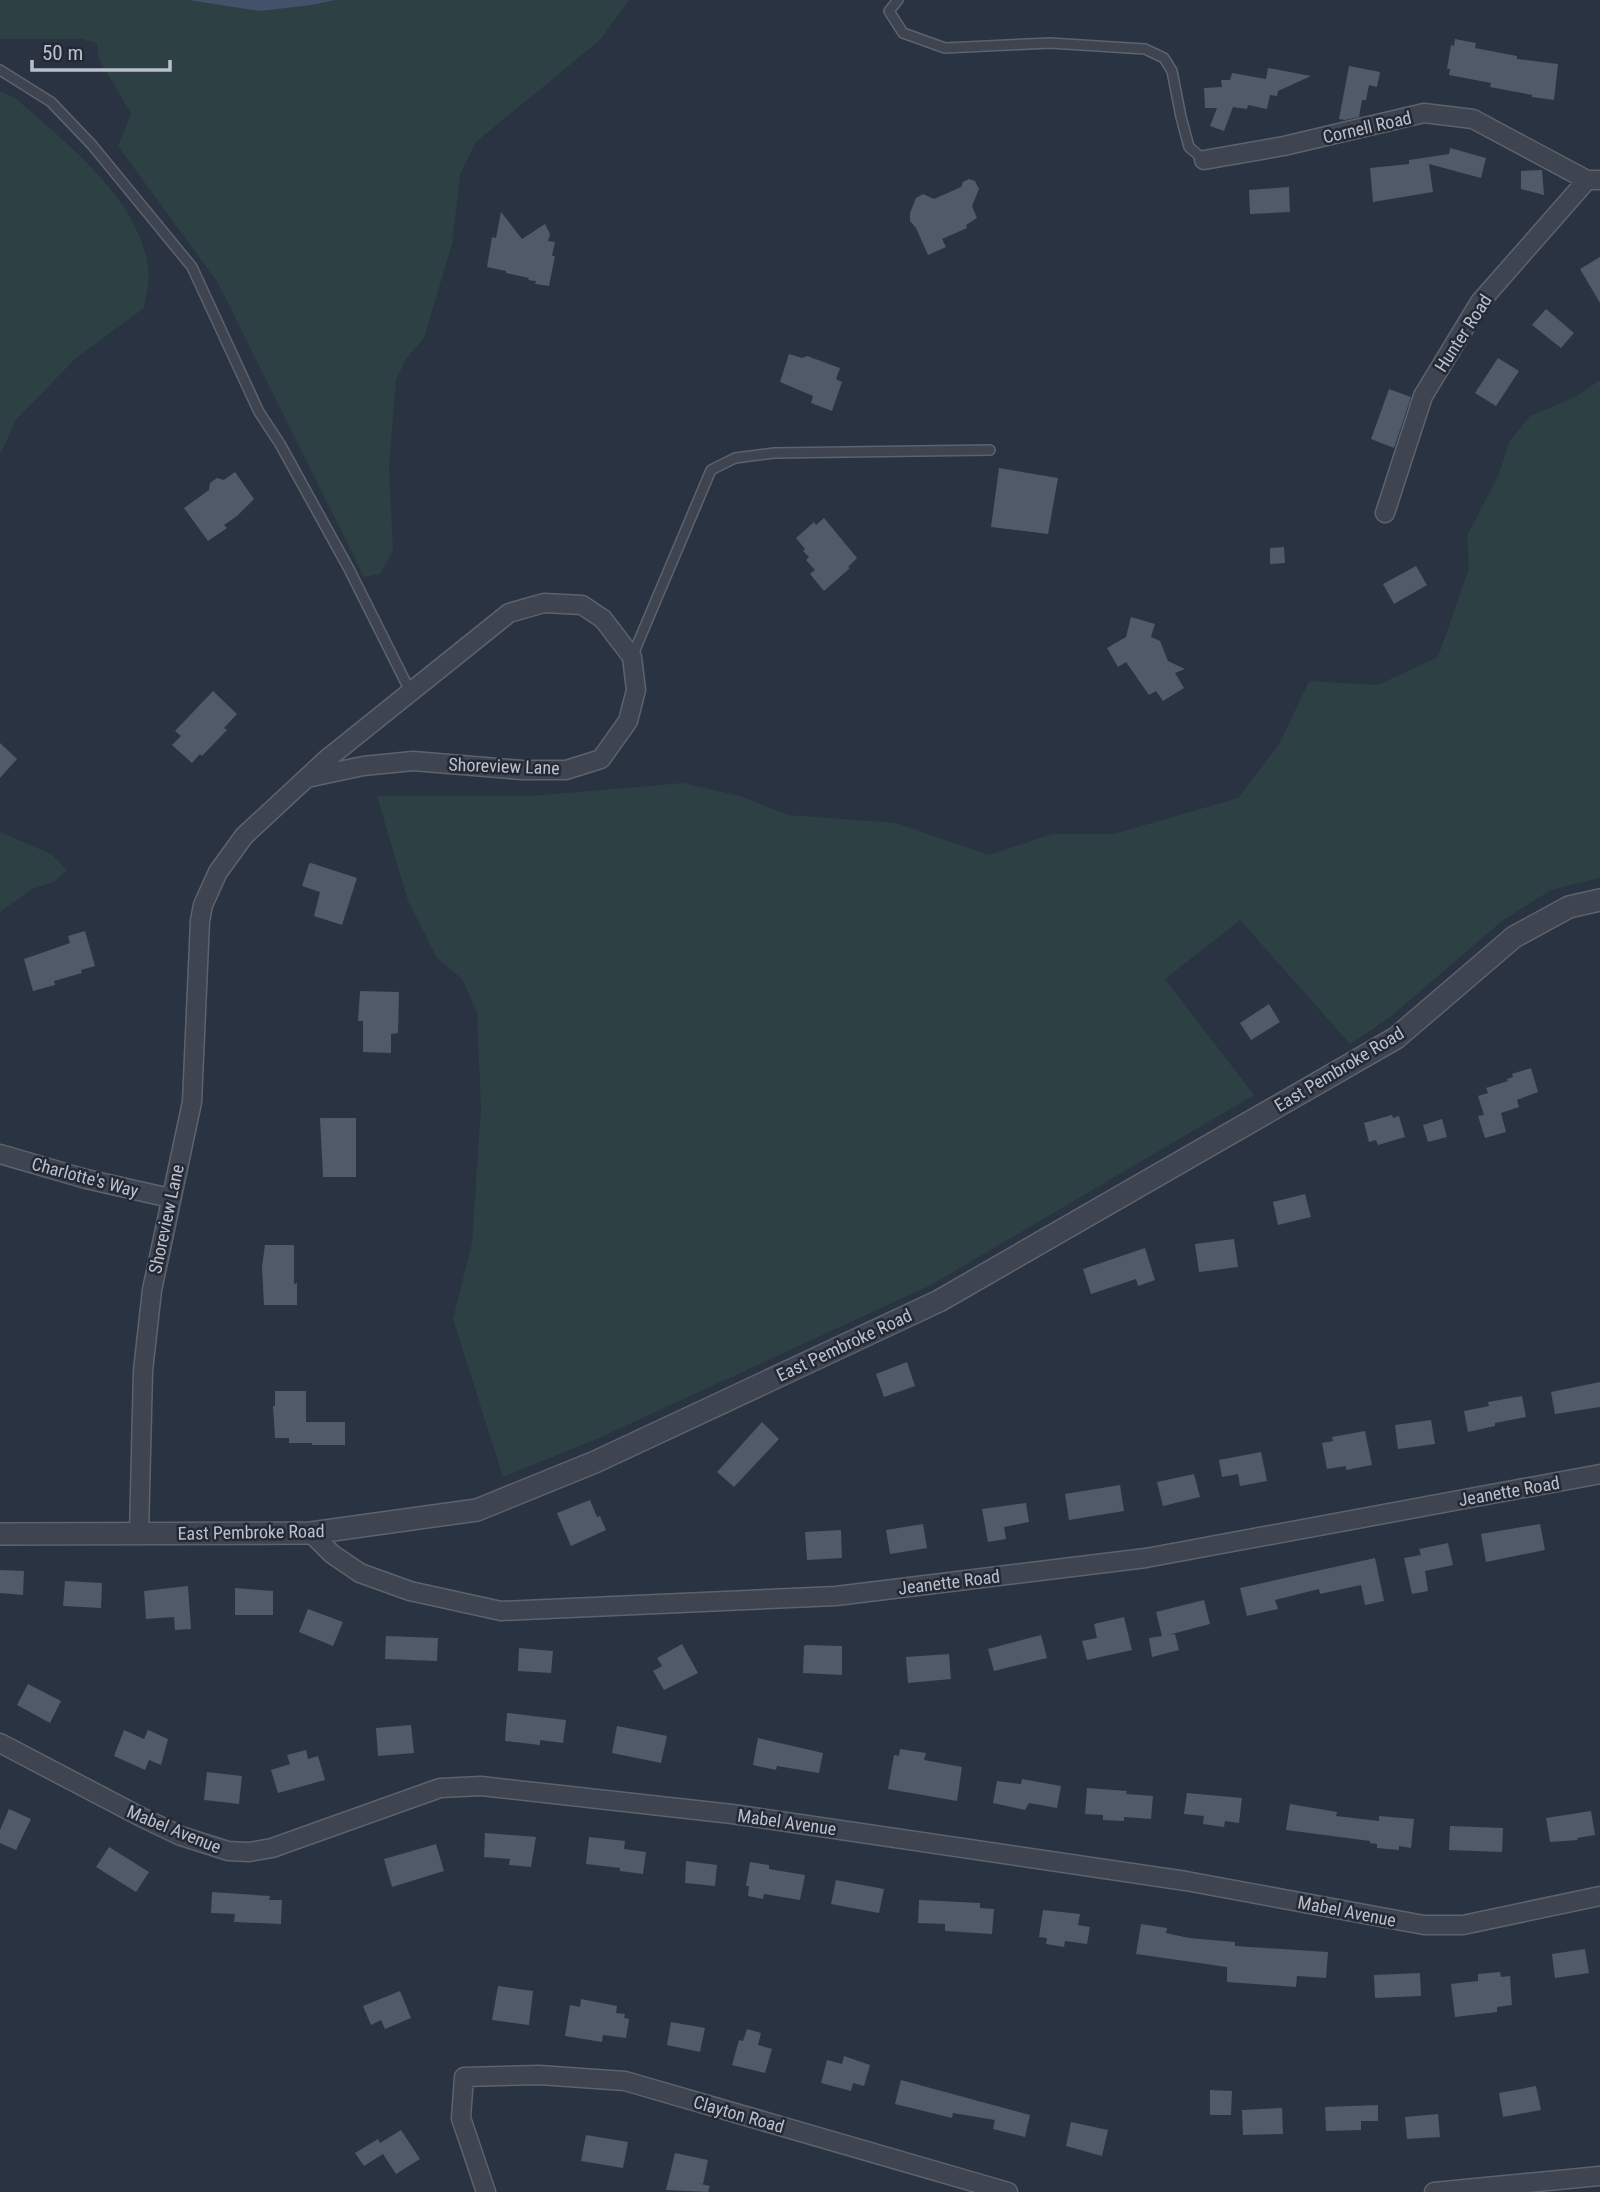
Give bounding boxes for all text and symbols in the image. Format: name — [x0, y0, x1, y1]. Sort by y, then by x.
scale bar — [32, 28, 170, 72]
text: 50 m — [42, 41, 83, 65]
street label: Cornell Road — [1321, 107, 1413, 147]
street label: Hunter Road — [1430, 290, 1496, 376]
street label: Shoreview Lane — [448, 754, 560, 778]
street label: East Pembroke Road — [1271, 1022, 1407, 1116]
street label: Charlotte's Way — [29, 1153, 141, 1201]
street label: Shoreview Lane — [144, 1162, 188, 1276]
street label: East Pembroke Road — [773, 1304, 915, 1386]
street label: Jeanette Road — [1457, 1472, 1561, 1510]
street label: East Pembroke Road — [177, 1520, 325, 1544]
street label: Jeanette Road — [897, 1565, 1001, 1599]
street label: Mabel Avenue — [124, 1801, 224, 1857]
street label: Mabel Avenue — [736, 1805, 838, 1839]
street label: Mabel Avenue — [1296, 1891, 1398, 1931]
street label: Clayton Road — [691, 2091, 787, 2137]

